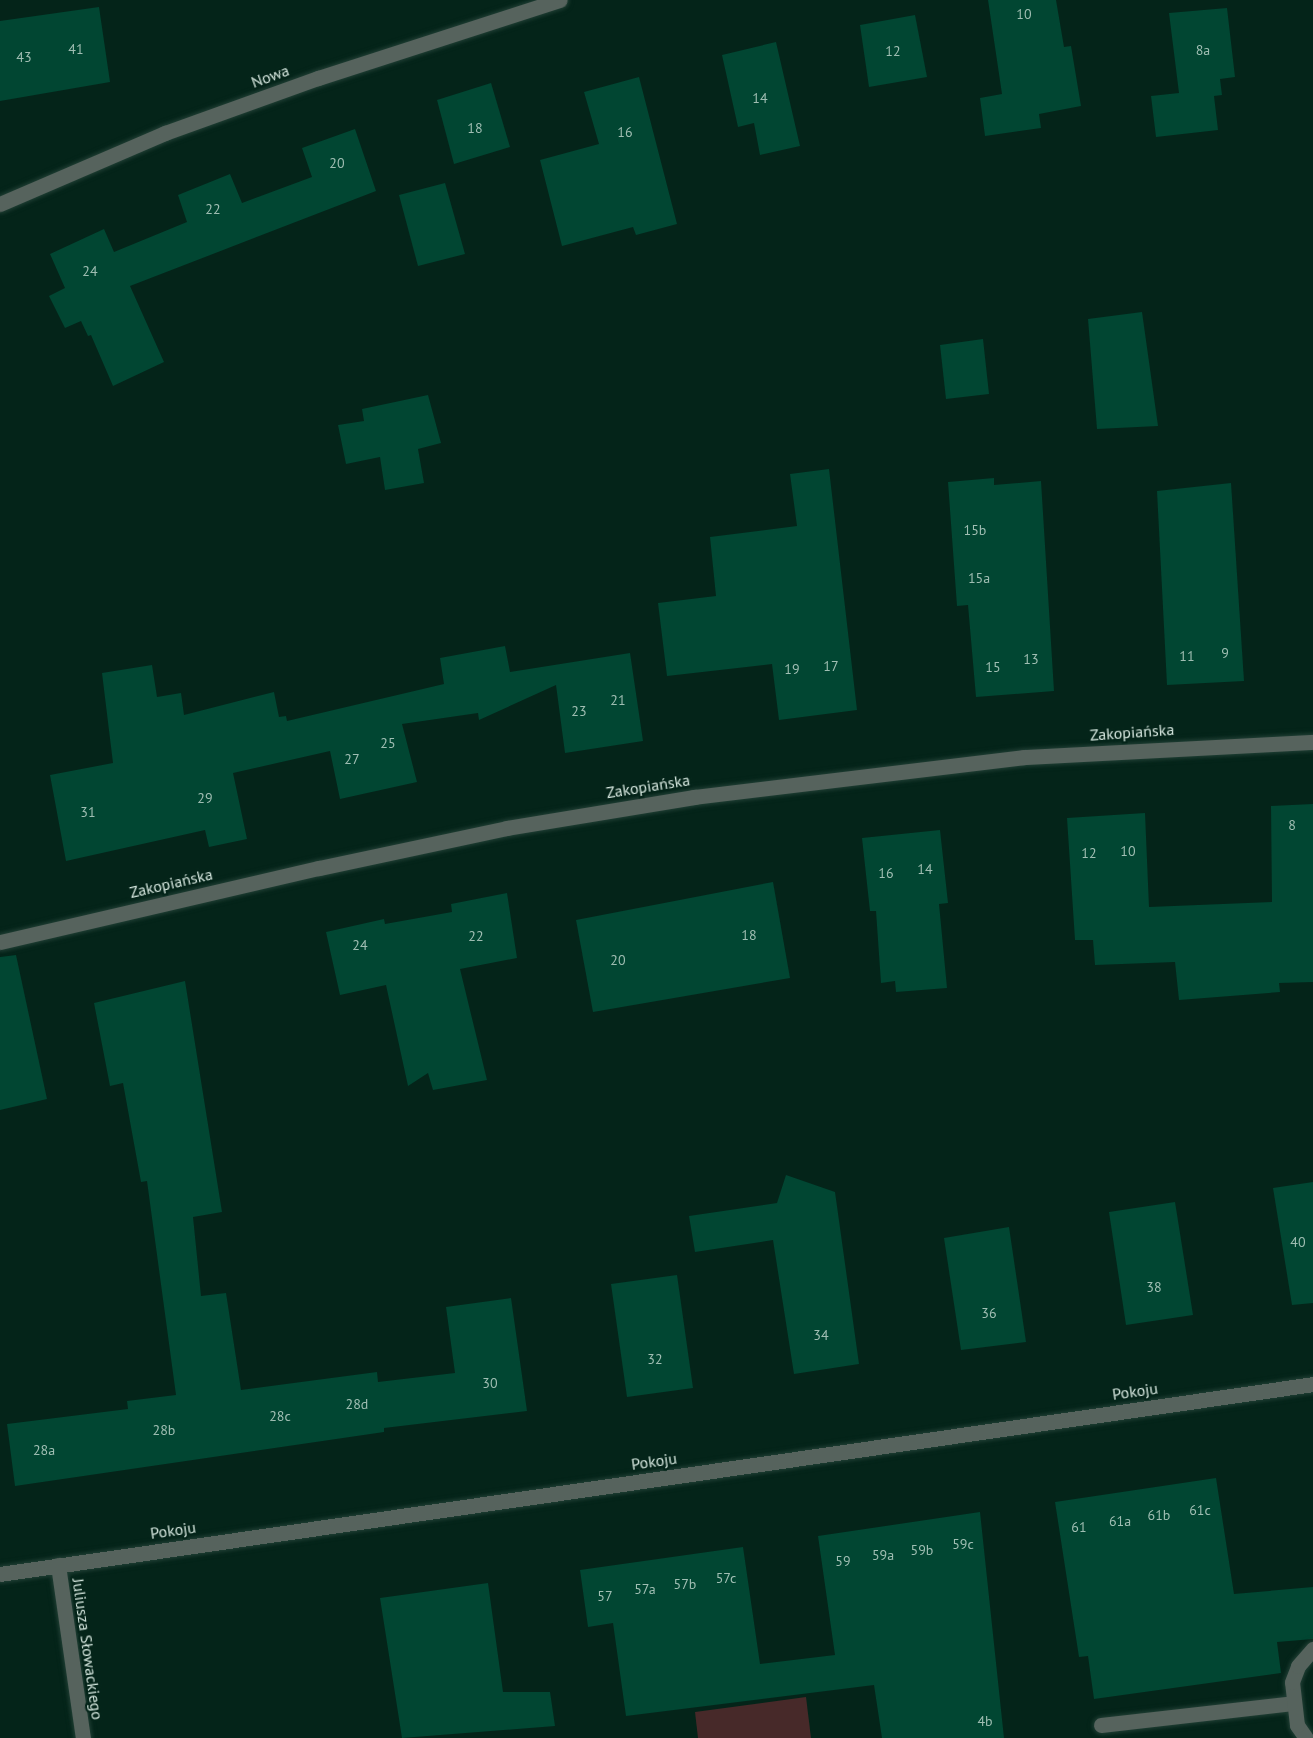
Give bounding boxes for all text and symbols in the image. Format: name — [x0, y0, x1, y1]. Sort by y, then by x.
house number: 10 — [1016, 6, 1032, 22]
house number: 41 — [68, 41, 84, 57]
house number: 8a — [1196, 42, 1210, 58]
house number: 12 — [885, 43, 901, 59]
house number: 43 — [16, 49, 32, 65]
street label: Nowa — [248, 60, 292, 92]
house number: 14 — [752, 90, 768, 106]
house number: 18 — [467, 120, 483, 136]
house number: 16 — [617, 124, 633, 140]
house number: 20 — [329, 155, 345, 171]
house number: 22 — [205, 201, 221, 217]
house number: 24 — [82, 263, 98, 279]
house number: 15b — [964, 522, 986, 538]
house number: 15a — [968, 570, 990, 586]
house number: 9 — [1221, 645, 1229, 661]
house number: 11 — [1179, 648, 1195, 664]
house number: 13 — [1023, 651, 1039, 667]
house number: 17 — [823, 658, 839, 674]
house number: 15 — [985, 659, 1001, 675]
house number: 19 — [784, 661, 800, 677]
house number: 21 — [610, 692, 626, 708]
house number: 23 — [571, 703, 587, 719]
street label: Zakopiańska — [1089, 719, 1175, 745]
house number: 25 — [380, 735, 396, 751]
house number: 27 — [344, 751, 360, 767]
street label: Zakopiańska — [605, 770, 691, 802]
house number: 29 — [197, 790, 213, 806]
house number: 31 — [80, 804, 96, 820]
house number: 8 — [1288, 817, 1296, 833]
house number: 10 — [1120, 843, 1136, 859]
house number: 12 — [1081, 845, 1097, 861]
house number: 14 — [917, 861, 933, 877]
street label: Zakopiańska — [128, 864, 214, 902]
house number: 16 — [878, 865, 894, 881]
house number: 18 — [741, 927, 757, 943]
house number: 22 — [468, 928, 484, 944]
house number: 24 — [352, 937, 368, 953]
house number: 20 — [610, 952, 626, 968]
house number: 40 — [1290, 1234, 1306, 1250]
house number: 38 — [1146, 1279, 1162, 1295]
house number: 36 — [981, 1305, 997, 1321]
house number: 34 — [813, 1327, 829, 1343]
house number: 32 — [647, 1351, 663, 1367]
house number: 30 — [482, 1375, 498, 1391]
street label: Pokoju — [1111, 1378, 1159, 1404]
house number: 28d — [346, 1396, 368, 1412]
house number: 28c — [269, 1408, 291, 1424]
house number: 28b — [153, 1422, 175, 1438]
house number: 28a — [33, 1442, 55, 1458]
street label: Pokoju — [630, 1448, 678, 1474]
house number: 61c — [1189, 1502, 1211, 1518]
house number: 61b — [1148, 1507, 1170, 1523]
house number: 61a — [1109, 1513, 1131, 1529]
street label: Pokoju — [149, 1517, 197, 1543]
house number: 61 — [1071, 1519, 1087, 1535]
house number: 59c — [952, 1536, 974, 1552]
house number: 59b — [911, 1542, 933, 1558]
house number: 59a — [872, 1547, 894, 1563]
house number: 59 — [835, 1553, 851, 1569]
house number: 57c — [716, 1570, 736, 1586]
house number: 57b — [674, 1576, 696, 1592]
street label: Juliusza Słowackiego — [69, 1577, 107, 1721]
house number: 57a — [634, 1581, 656, 1597]
house number: 57 — [597, 1588, 613, 1604]
house number: 4b — [977, 1713, 993, 1729]

